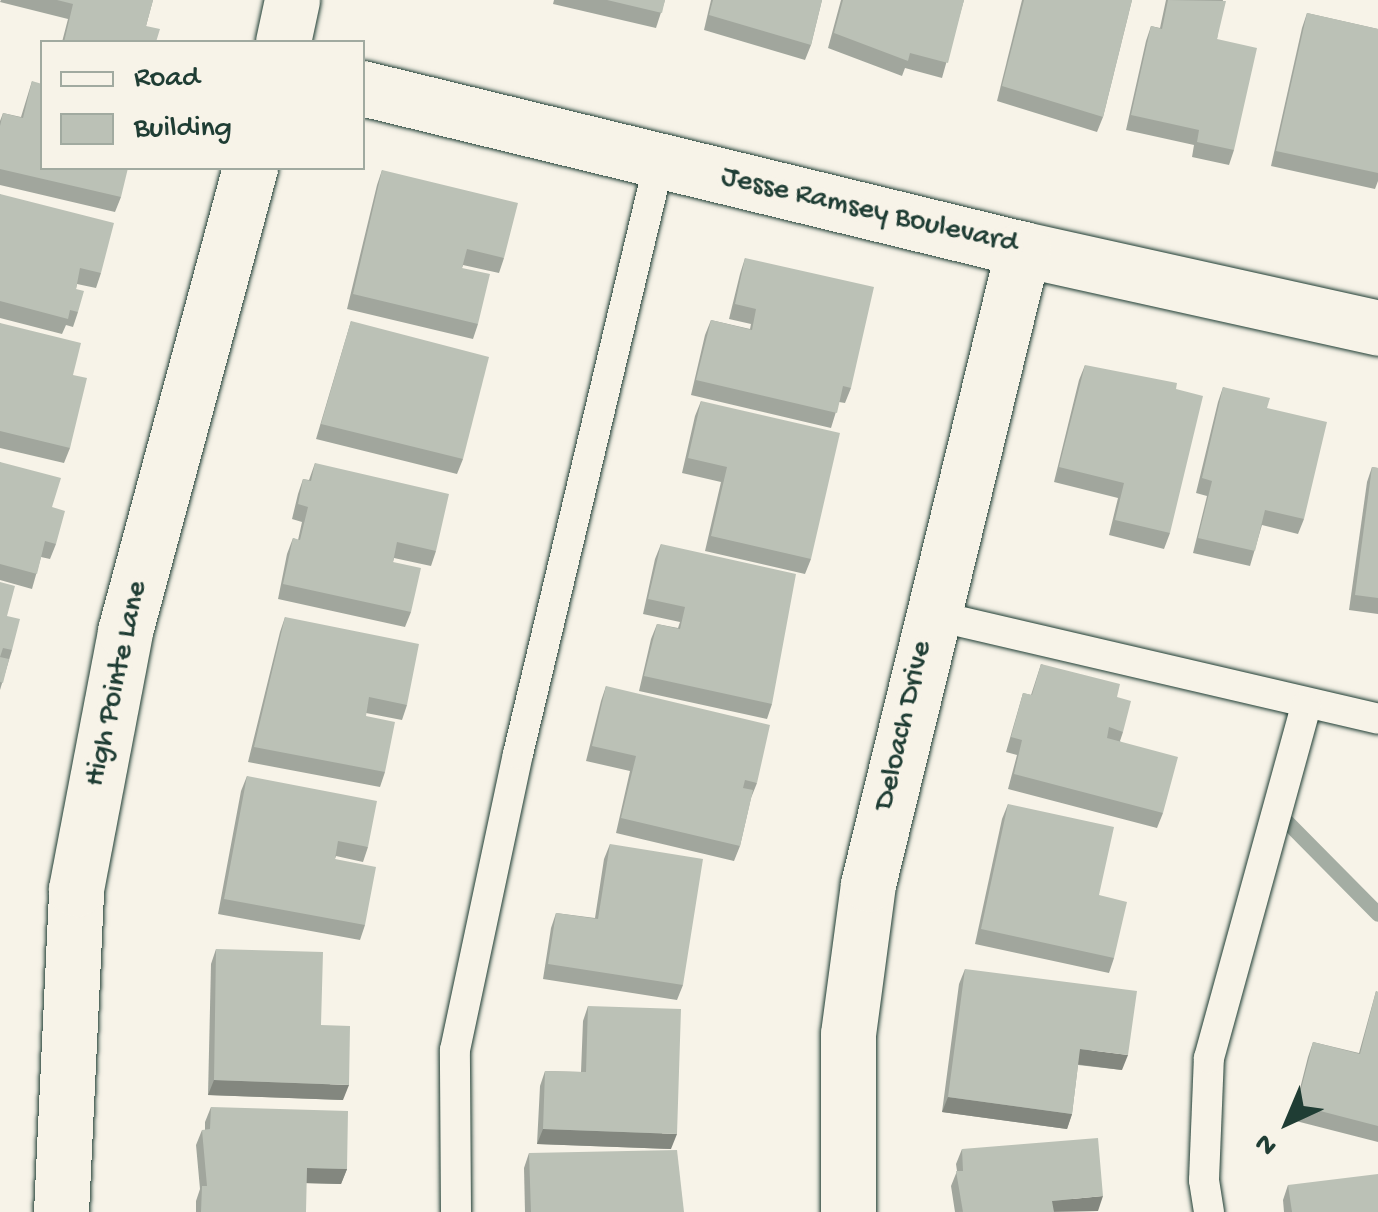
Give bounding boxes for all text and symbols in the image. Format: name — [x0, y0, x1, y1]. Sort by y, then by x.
legend — [40, 40, 365, 170]
text: Road — [134, 62, 200, 97]
text: Building — [134, 112, 232, 147]
street label: Jesse Ramsey Boulevard — [717, 160, 1021, 264]
street label: High Pointe Lane — [79, 578, 157, 790]
street label: Deloach Drive — [868, 638, 942, 814]
north arrow — [1238, 1072, 1338, 1172]
text: N — [1249, 1126, 1285, 1162]

